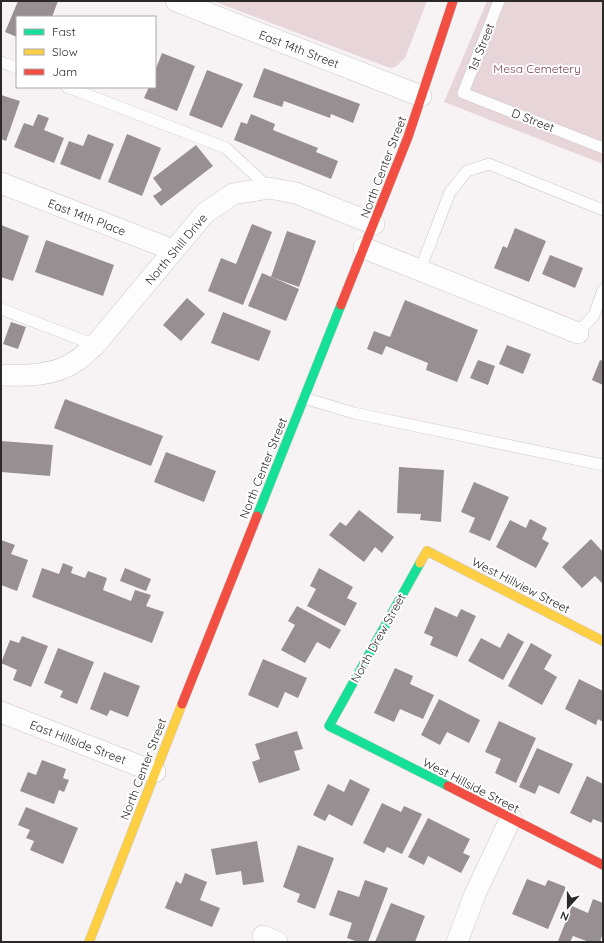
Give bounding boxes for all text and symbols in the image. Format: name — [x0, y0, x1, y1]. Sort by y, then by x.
legend — [16, 16, 156, 88]
street label: 1st Street — [465, 21, 497, 73]
text: Fast — [52, 24, 76, 39]
street label: East 14th Street — [257, 27, 341, 71]
text: Slow — [52, 44, 78, 59]
park label: Mesa Cemetery — [493, 61, 581, 76]
text: Jam — [52, 64, 77, 79]
street label: D Street — [509, 105, 557, 135]
street label: North Center Street — [357, 114, 409, 220]
street label: East 14th Place — [46, 195, 128, 239]
street label: North Shill Drive — [142, 210, 210, 288]
street label: North Center Street — [236, 415, 290, 521]
street label: West Hillview Street — [469, 554, 573, 616]
street label: North Drew Street — [347, 591, 409, 685]
street label: North Center Street — [117, 716, 169, 822]
street label: East Hillside Street — [28, 717, 128, 767]
street label: West Hillside Street — [420, 754, 522, 816]
north arrow — [548, 887, 588, 927]
text: N — [558, 908, 571, 924]

